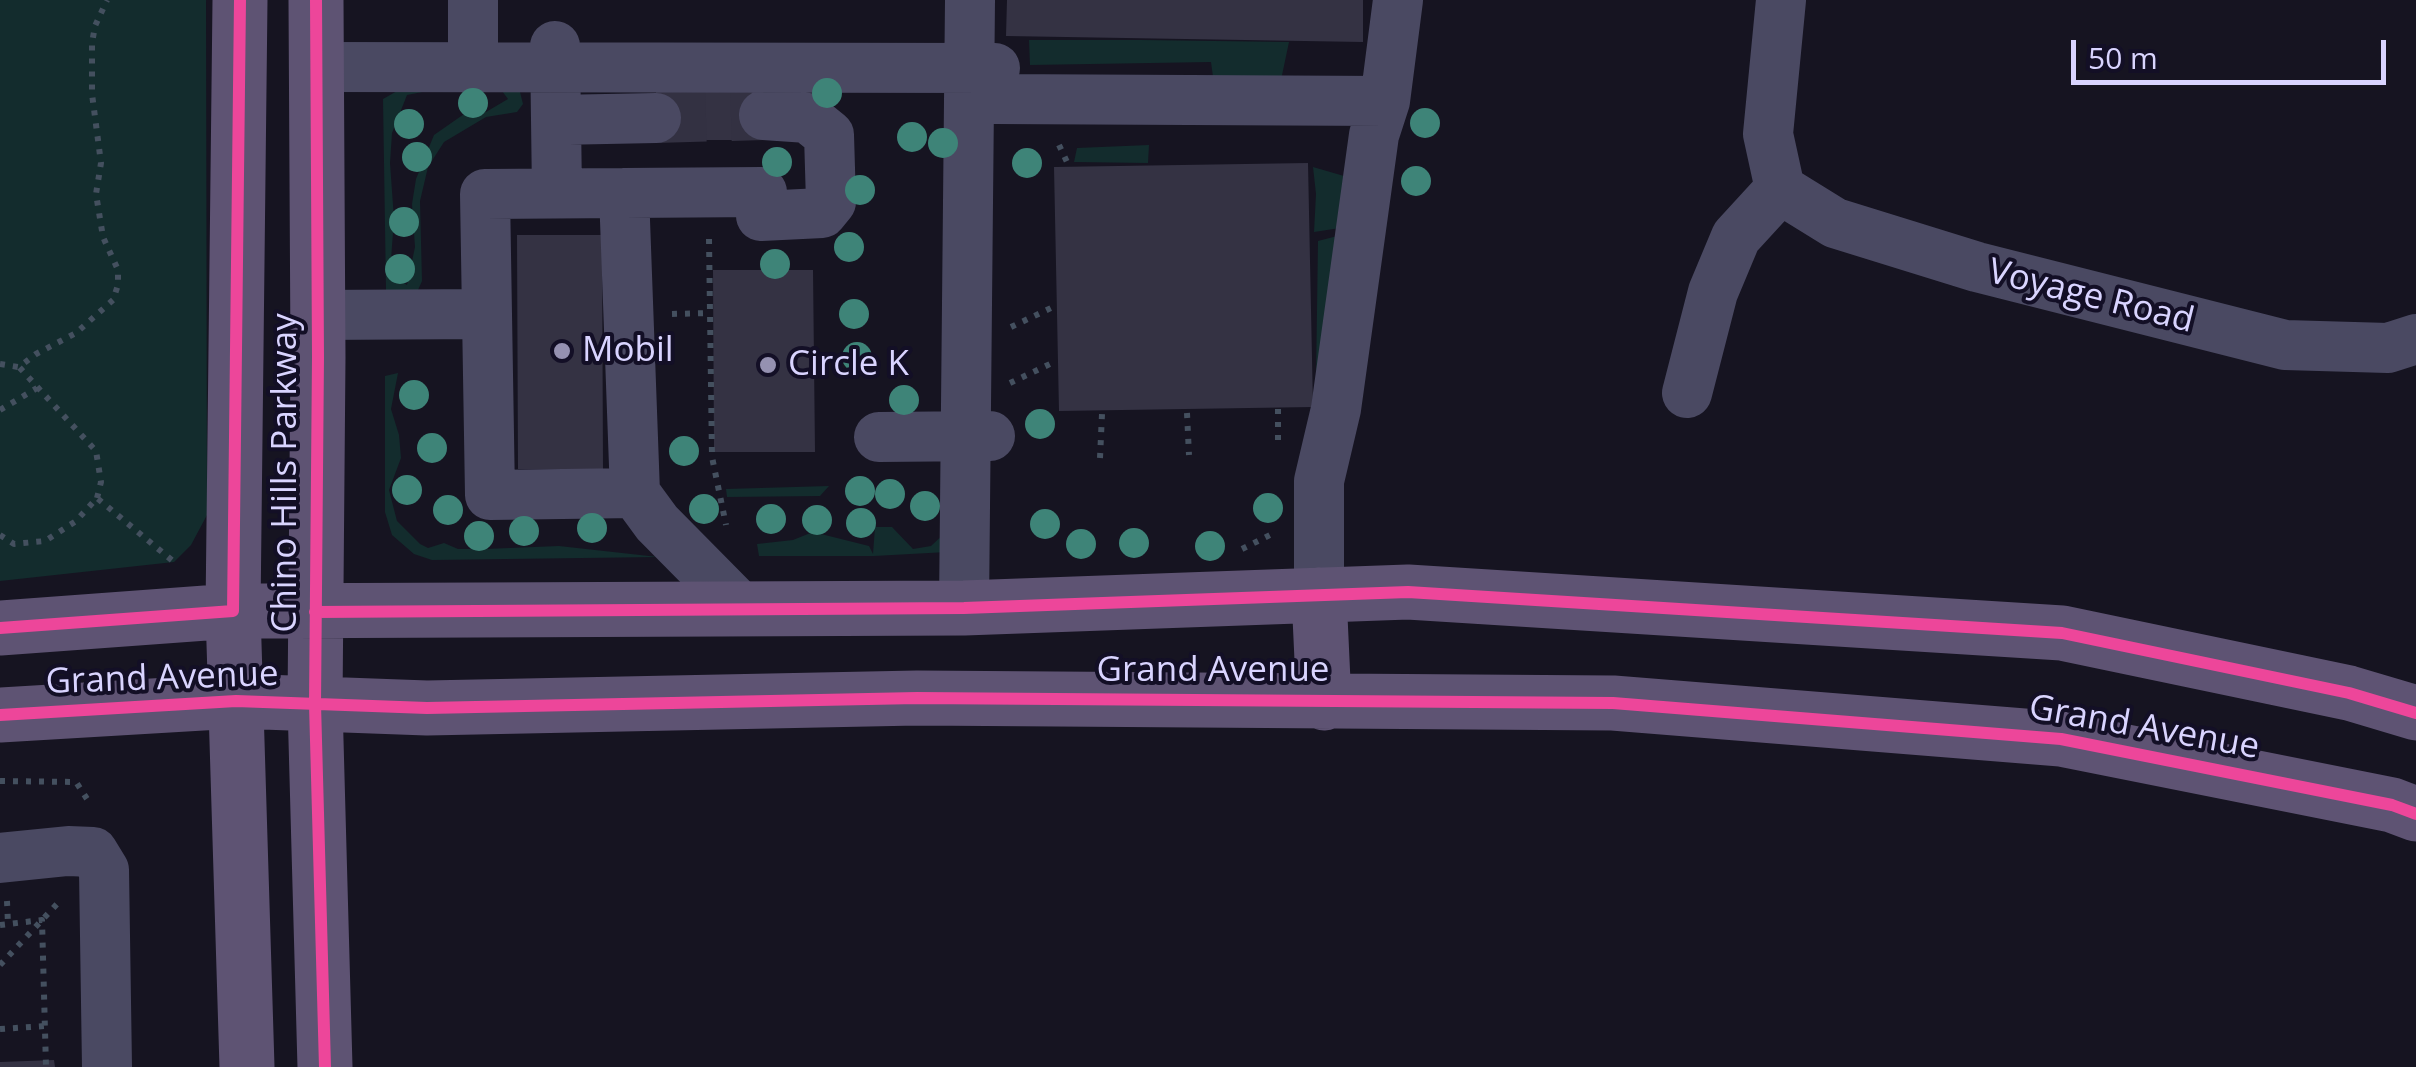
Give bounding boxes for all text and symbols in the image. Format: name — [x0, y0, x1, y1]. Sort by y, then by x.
scale bar — [2076, 20, 2391, 82]
text: 50 m — [2088, 37, 2158, 78]
street label: Voyage Road — [1984, 251, 2198, 343]
street label: Chino Hills Parkway — [265, 313, 307, 633]
place label: Mobil — [582, 330, 674, 372]
marker: Mobil — [551, 340, 573, 362]
place label: Circle K — [788, 344, 909, 386]
marker: Circle K — [757, 354, 779, 376]
street label: Grand Avenue — [1096, 650, 1330, 692]
street label: Grand Avenue — [45, 654, 279, 704]
street label: Grand Avenue — [2026, 687, 2262, 769]

